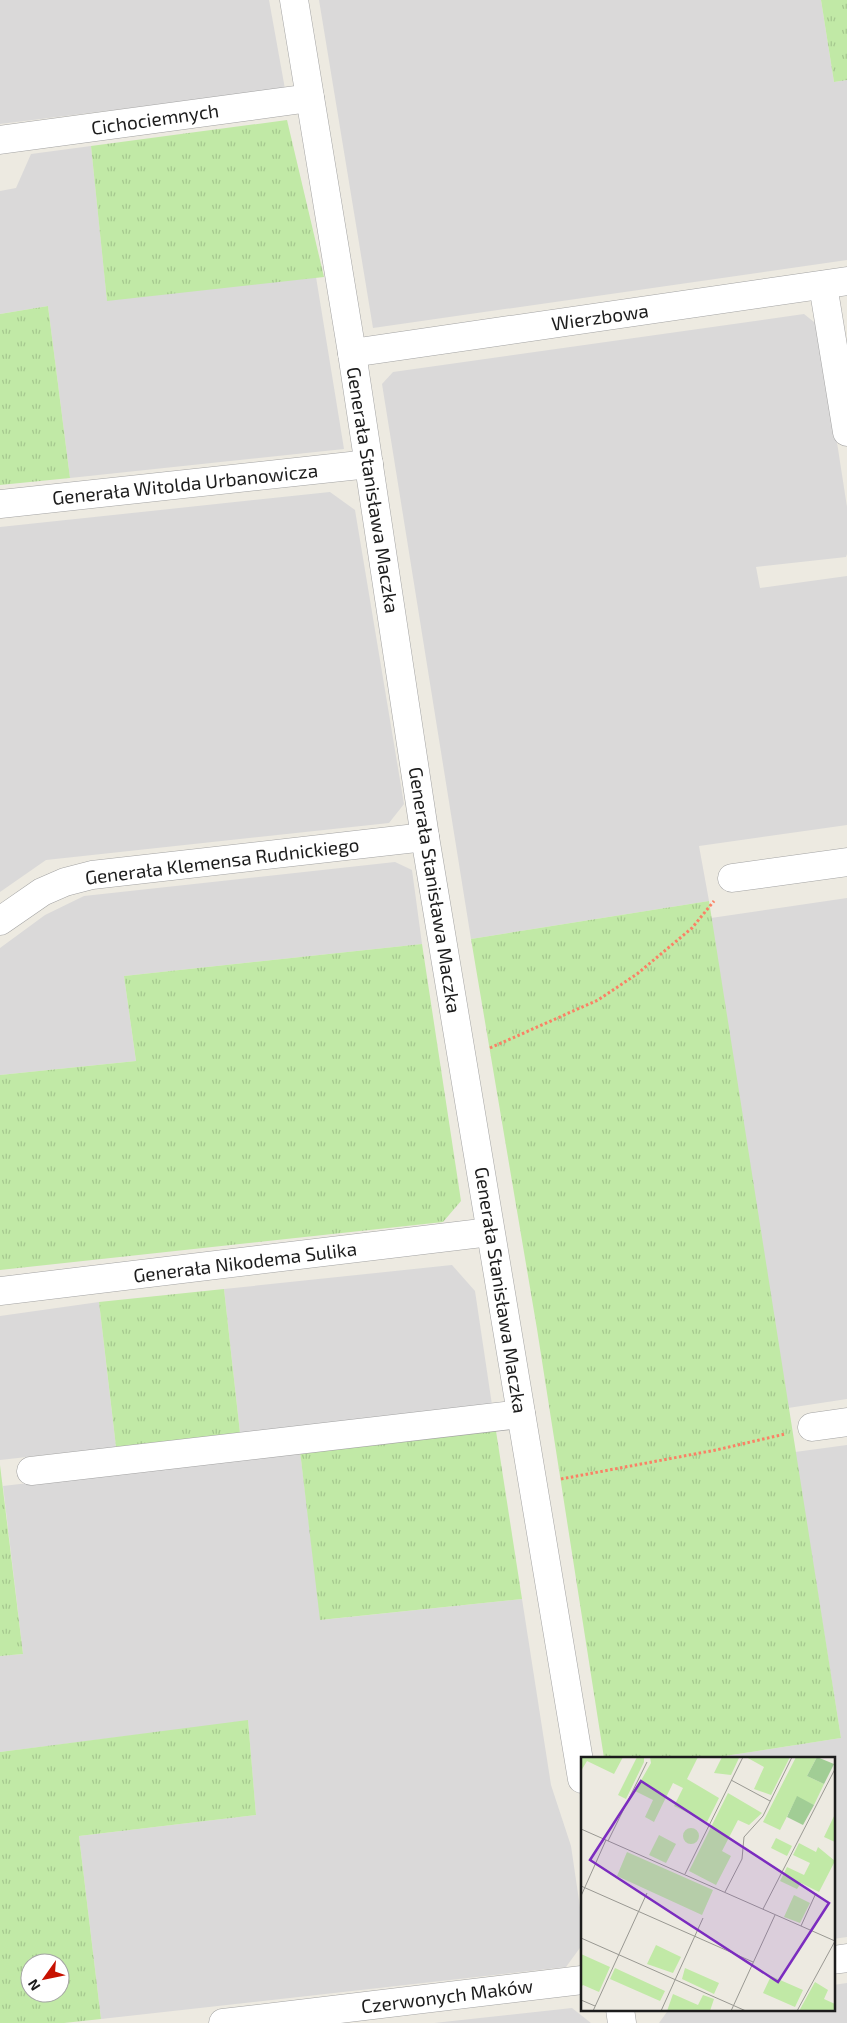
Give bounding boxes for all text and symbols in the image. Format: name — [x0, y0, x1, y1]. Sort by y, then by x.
street label: Cichociemnych — [90, 98, 220, 139]
street label: Wierzbowa — [550, 298, 650, 335]
street label: Generała Stanisława Maczka — [343, 365, 404, 615]
street label: Generała Witolda Urbanowicza — [51, 458, 319, 509]
street label: Generała Stanisława Maczka — [405, 765, 466, 1015]
street label: Generała Klemensa Rudnickiego — [84, 832, 360, 889]
street label: Generała Stanisława Maczka — [471, 1165, 532, 1415]
street label: Generała Nikodema Sulika — [132, 1236, 358, 1287]
inset map — [581, 1757, 834, 2010]
north arrow — [20, 1953, 70, 2003]
street label: Czerwonych Maków — [360, 1973, 535, 2017]
text: N — [24, 1976, 44, 1994]

